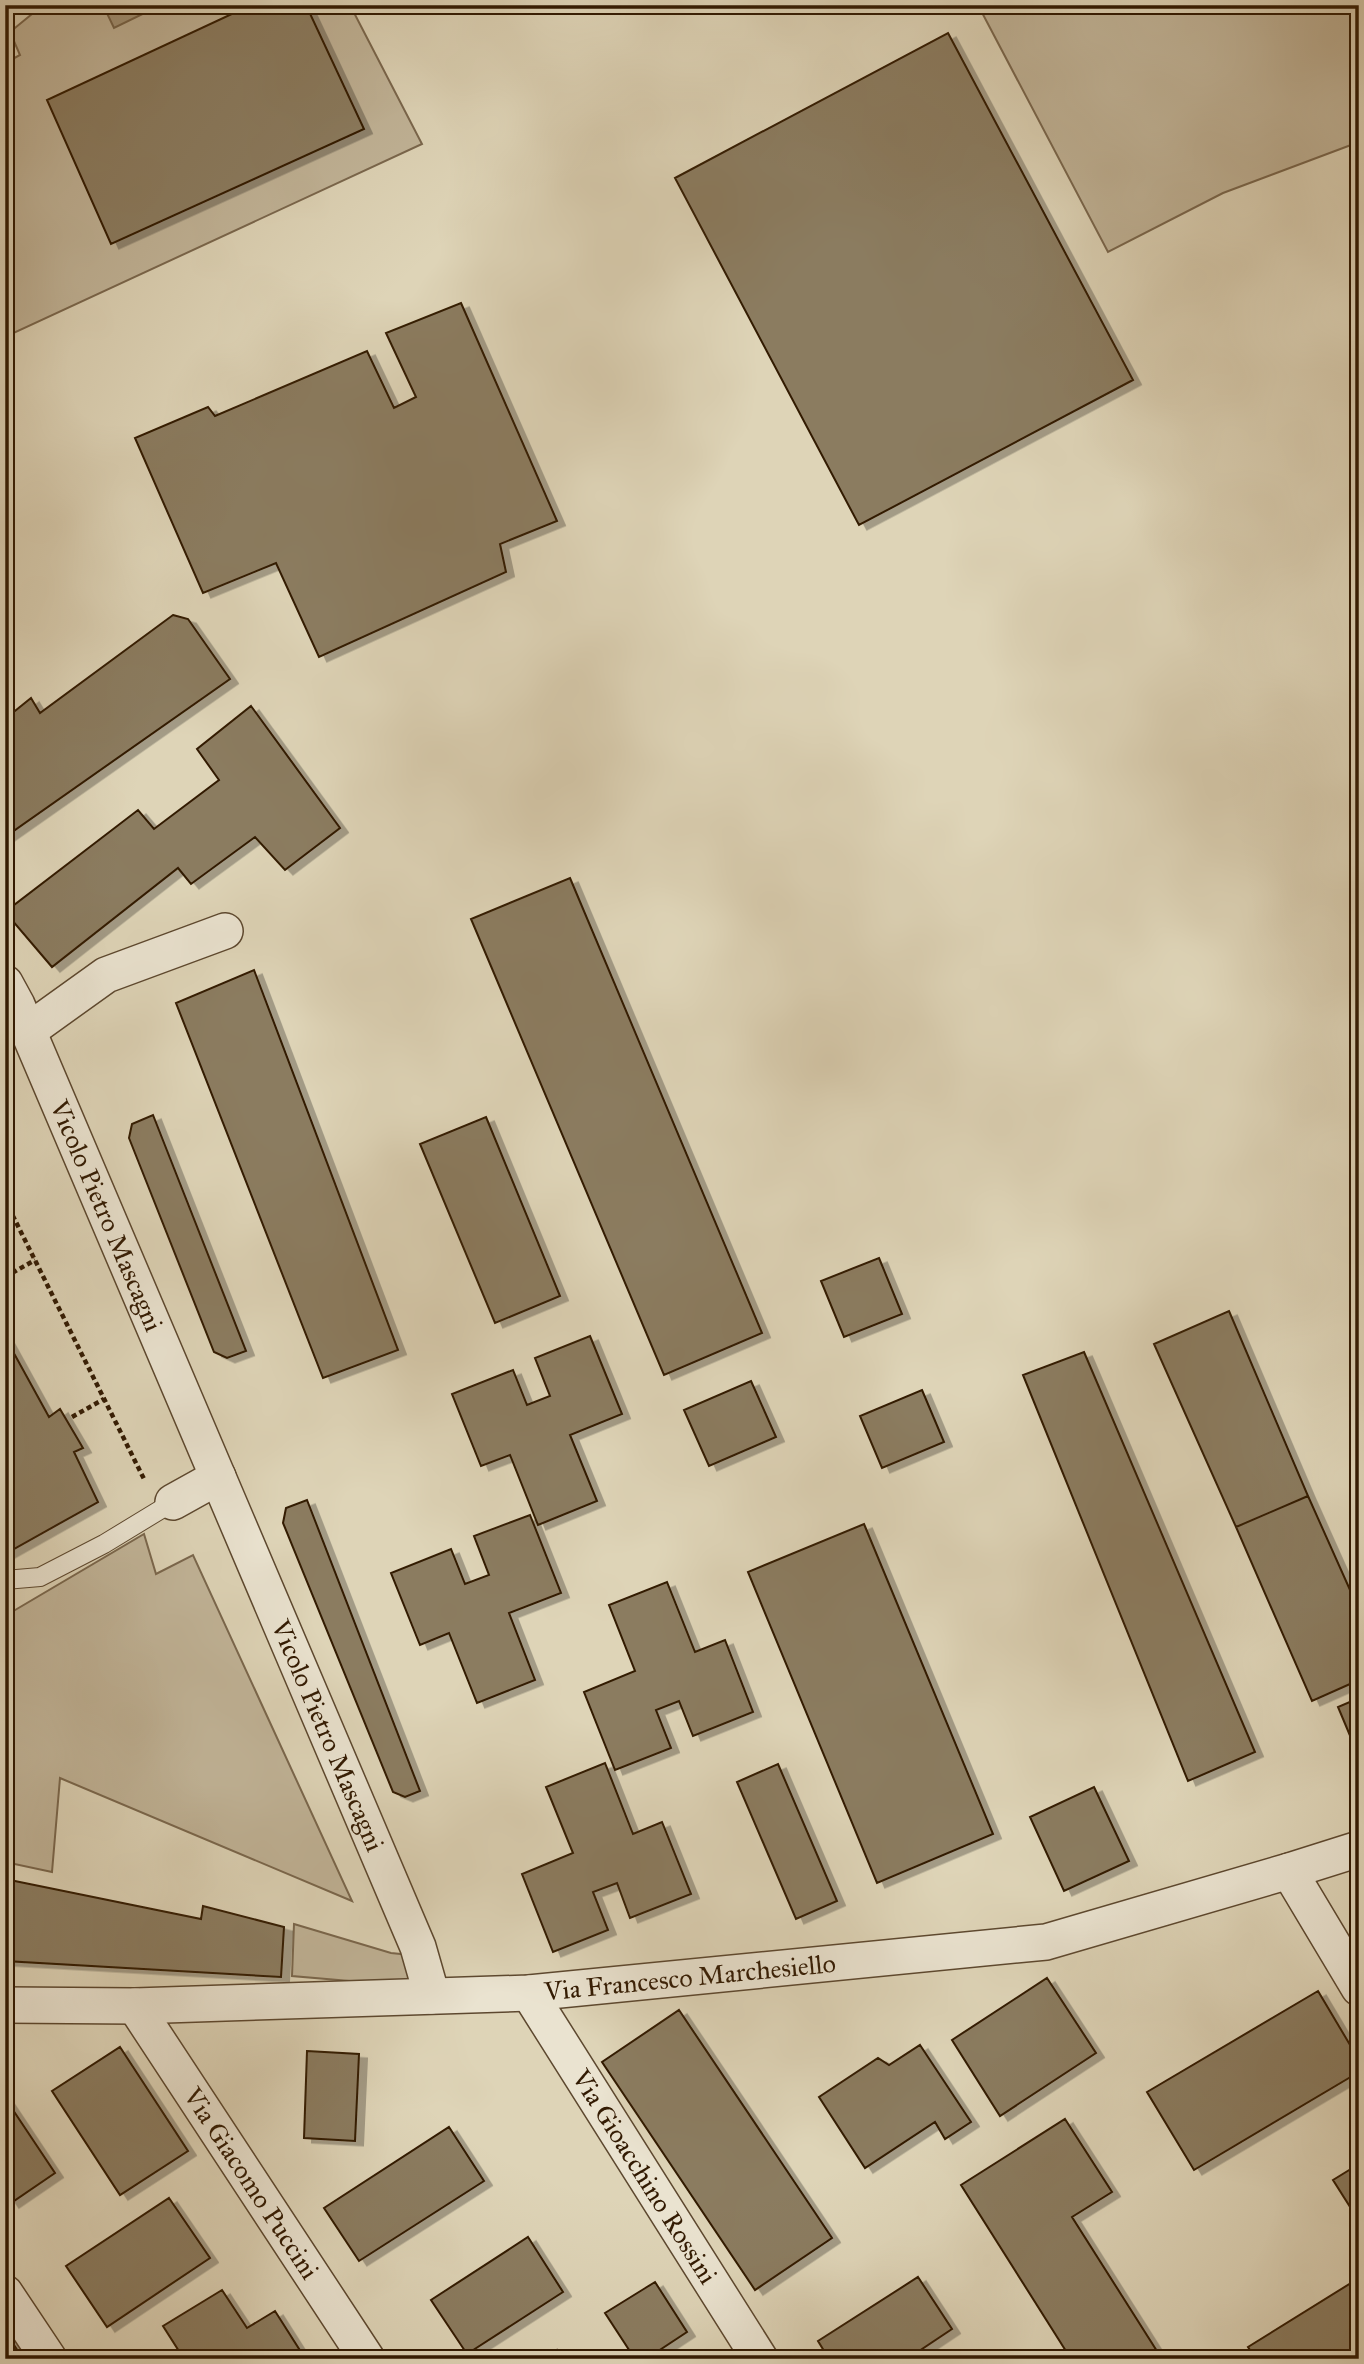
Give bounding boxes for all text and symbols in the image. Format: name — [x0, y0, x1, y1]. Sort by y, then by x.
street label: Vicolo Pietro Mascagni — [43, 1094, 170, 1336]
street label: Vicolo Pietro Mascagni — [264, 1614, 391, 1856]
street label: Via Francesco Marchesiello — [542, 1947, 837, 2007]
street label: Via Gioacchino Rossini — [565, 2062, 724, 2290]
street label: Via Giacomo Puccini — [176, 2080, 326, 2285]

